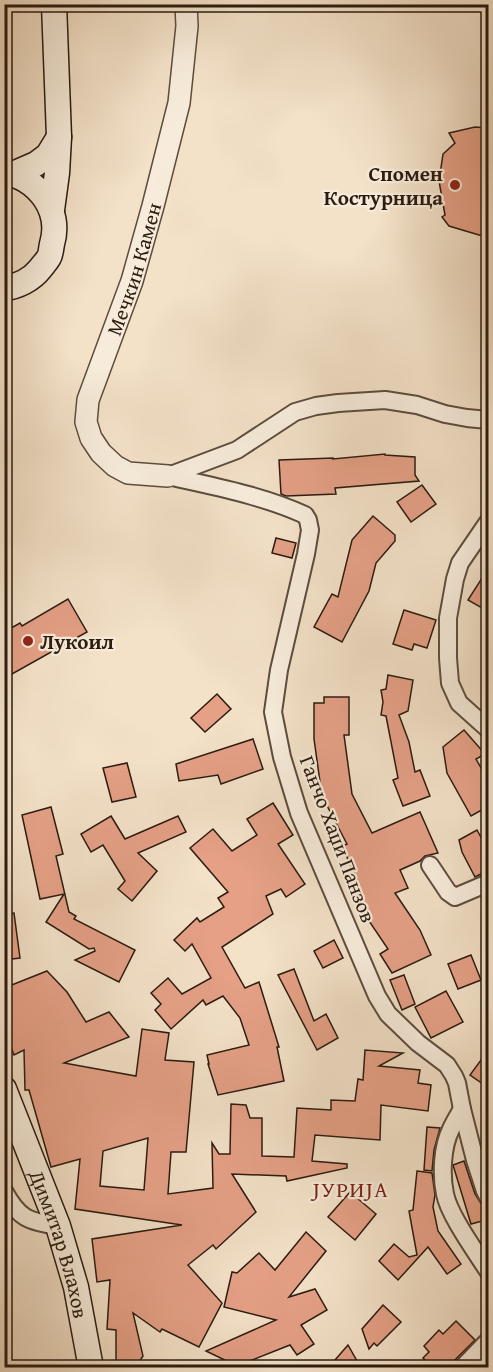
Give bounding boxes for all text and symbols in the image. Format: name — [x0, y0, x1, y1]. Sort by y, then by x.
place label: Спомен Костурница — [324, 158, 443, 213]
marker: Спомен Костурница — [448, 178, 462, 192]
street label: Мечкин Камен — [98, 199, 169, 340]
place label: Лукоил — [40, 626, 114, 657]
marker: Лукоил — [21, 634, 35, 648]
street label: Ганчо Хаџи Панзов — [292, 751, 384, 927]
street label: Димитар Влахов — [21, 1164, 97, 1321]
district label: ЈУРИЈА — [310, 1173, 389, 1205]

